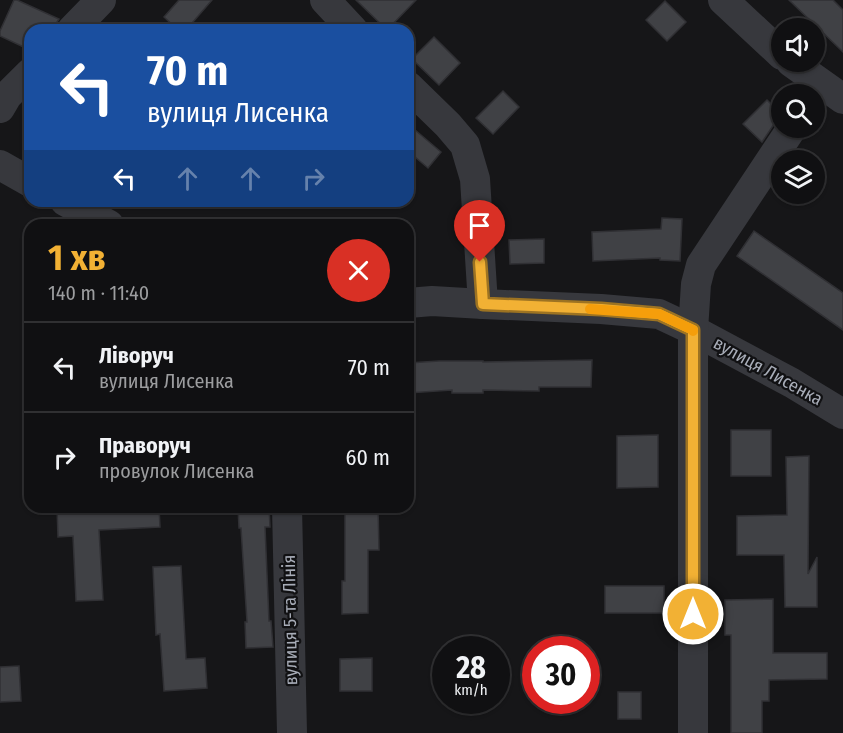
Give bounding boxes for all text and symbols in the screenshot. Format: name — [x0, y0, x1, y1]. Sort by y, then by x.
map controls — [771, 18, 825, 204]
button: sound — [771, 18, 825, 72]
text: 70 m — [147, 46, 228, 96]
icon: left — [48, 48, 126, 126]
button: search — [771, 84, 825, 138]
text: вулиця Лисенка — [147, 97, 329, 129]
button: layers — [771, 150, 825, 204]
icon: left — [108, 162, 141, 195]
icon: ahead — [171, 162, 204, 195]
icon: ahead — [234, 162, 267, 195]
icon: right — [297, 162, 330, 195]
pin — [454, 200, 505, 262]
icon: arrive — [463, 209, 496, 242]
text: 1 хв — [48, 236, 106, 280]
button: close — [327, 239, 390, 302]
text: 140 m · 11:40 — [48, 281, 149, 305]
street label: вулиця Лисенка — [710, 332, 827, 410]
text: Ліворуч — [99, 342, 174, 369]
icon: left — [48, 351, 81, 384]
text: 70 m — [348, 354, 390, 381]
text: вулиця Лисенка — [99, 369, 234, 393]
text: Праворуч — [99, 432, 191, 459]
icon: right — [48, 441, 81, 474]
text: 60 m — [346, 444, 390, 471]
text: провулок Лисенка — [99, 459, 254, 483]
street label: вулиця 5-та Лінія — [278, 554, 302, 686]
position arrow — [661, 582, 725, 646]
speed limit sign: 30 — [522, 636, 600, 714]
text: 28 — [456, 650, 486, 686]
text: km/h — [454, 681, 488, 699]

